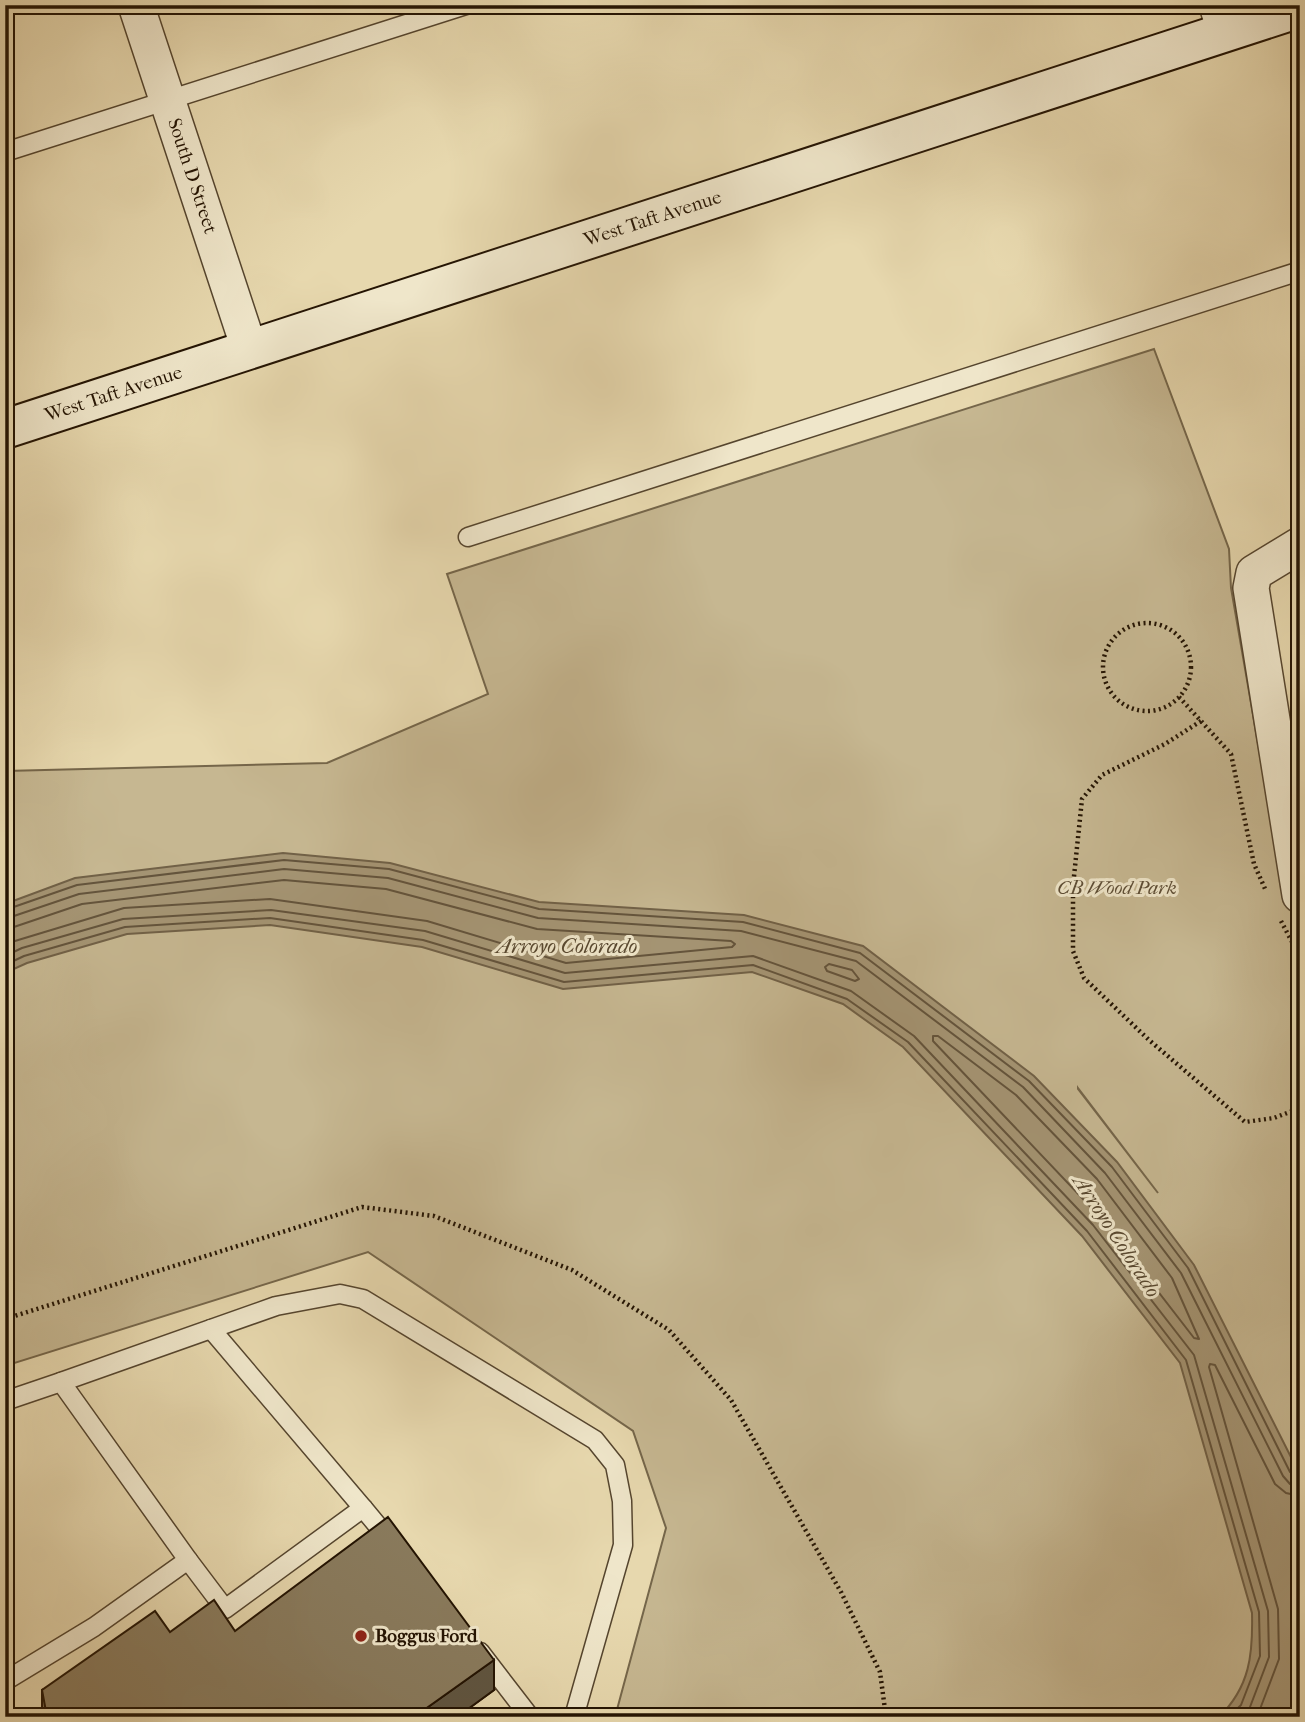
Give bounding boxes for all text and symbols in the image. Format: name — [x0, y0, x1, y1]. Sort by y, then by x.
street label: South D Street — [163, 115, 222, 237]
street label: West Taft Avenue — [580, 186, 724, 251]
street label: West Taft Avenue — [41, 361, 185, 427]
park label: CB Wood Park — [1057, 877, 1177, 899]
water label: Arroyo Colorado — [493, 934, 638, 958]
water label: Arroyo Colorado — [1067, 1168, 1166, 1302]
place label: Boggus Ford — [375, 1625, 478, 1647]
marker: Boggus Ford — [353, 1628, 369, 1644]

